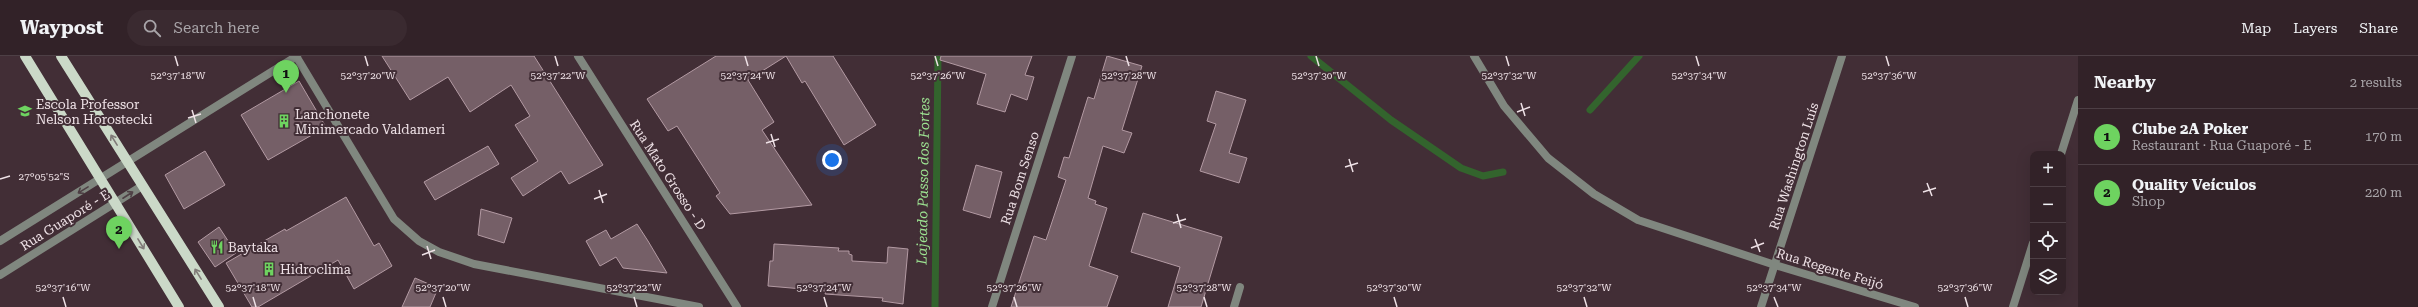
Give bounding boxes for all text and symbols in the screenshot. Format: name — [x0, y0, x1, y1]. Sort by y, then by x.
search box — [127, 10, 407, 46]
text: Waypost — [20, 16, 103, 39]
icon: search — [141, 17, 163, 39]
text: Search here — [173, 19, 259, 37]
text: Map — [2241, 20, 2271, 36]
text: Layers — [2293, 20, 2337, 36]
text: Share — [2359, 20, 2398, 36]
pin: 1 — [273, 60, 299, 93]
text: 52°37'18"W — [151, 70, 206, 81]
text: 52°37'20"W — [341, 70, 396, 81]
text: 52°37'22"W — [531, 70, 586, 81]
text: 52°37'24"W — [721, 70, 776, 81]
text: 52°37'26"W — [911, 70, 966, 81]
text: 52°37'28"W — [1102, 70, 1157, 81]
text: 52°37'30"W — [1292, 70, 1347, 81]
text: 52°37'32"W — [1482, 70, 1537, 81]
text: 52°37'34"W — [1672, 70, 1727, 81]
text: 52°37'36"W — [1862, 70, 1917, 81]
text: Nearby — [2094, 72, 2156, 92]
text: 2 results — [2350, 75, 2402, 90]
place label: Escola Professor Nelson Horostecki — [36, 97, 153, 127]
water label: Lajeado Passo dos Fortes — [914, 97, 932, 266]
street label: Rua Washington Luís — [1766, 101, 1822, 231]
school or university icon: Escola Professor Nelson Horostecki — [17, 103, 33, 119]
place label: Lanchonete Minimercado Valdameri — [295, 107, 445, 137]
building icon: Lanchonete Minimercado Valdameri — [276, 113, 292, 129]
street label: Rua Mato Grosso - D — [627, 117, 709, 233]
text: Clube 2A Poker — [2132, 120, 2248, 138]
text: 1 — [2103, 129, 2111, 144]
text: 170 m — [2365, 129, 2402, 144]
street label: Rua Bom Senso — [998, 130, 1042, 226]
one-way arrow — [110, 135, 118, 146]
text: Restaurant · Rua Guaporé - E — [2132, 138, 2312, 153]
your location — [822, 150, 842, 170]
map controls — [2030, 151, 2066, 295]
button: + — [2030, 151, 2066, 187]
text: 27°05'52"S — [19, 171, 69, 182]
text: Quality Veículos — [2132, 176, 2256, 194]
text: 2 — [2103, 185, 2111, 200]
text: 220 m — [2365, 185, 2402, 200]
street label: Rua Guaporé - E — [18, 187, 112, 253]
one-way arrow — [77, 187, 89, 195]
button: − — [2030, 187, 2066, 223]
one-way arrow — [122, 191, 133, 199]
text: Shop — [2132, 194, 2165, 209]
pin: 2 — [106, 216, 132, 249]
button: locate — [2030, 223, 2066, 259]
one-way arrow — [137, 238, 145, 249]
restaurant icon: Baytaka — [209, 239, 225, 255]
place label: Baytaka — [228, 240, 278, 255]
street label: Rua Regente Feijó — [1775, 246, 1885, 292]
button: layers — [2030, 259, 2066, 295]
building icon: Hidroclima — [261, 261, 277, 277]
place label: Hidroclima — [280, 262, 351, 277]
one-way arrow — [194, 269, 202, 280]
text: 52°37'16"W — [36, 282, 91, 293]
text: 52°37'18"W — [226, 282, 281, 293]
text: 52°37'20"W — [416, 282, 471, 293]
text: 52°37'22"W — [607, 282, 662, 293]
text: 52°37'24"W — [797, 282, 852, 293]
text: 52°37'26"W — [987, 282, 1042, 293]
text: 52°37'28"W — [1177, 282, 1232, 293]
text: 52°37'30"W — [1367, 282, 1422, 293]
text: 52°37'32"W — [1557, 282, 1612, 293]
text: 52°37'34"W — [1747, 282, 1802, 293]
text: 52°37'36"W — [1938, 282, 1993, 293]

